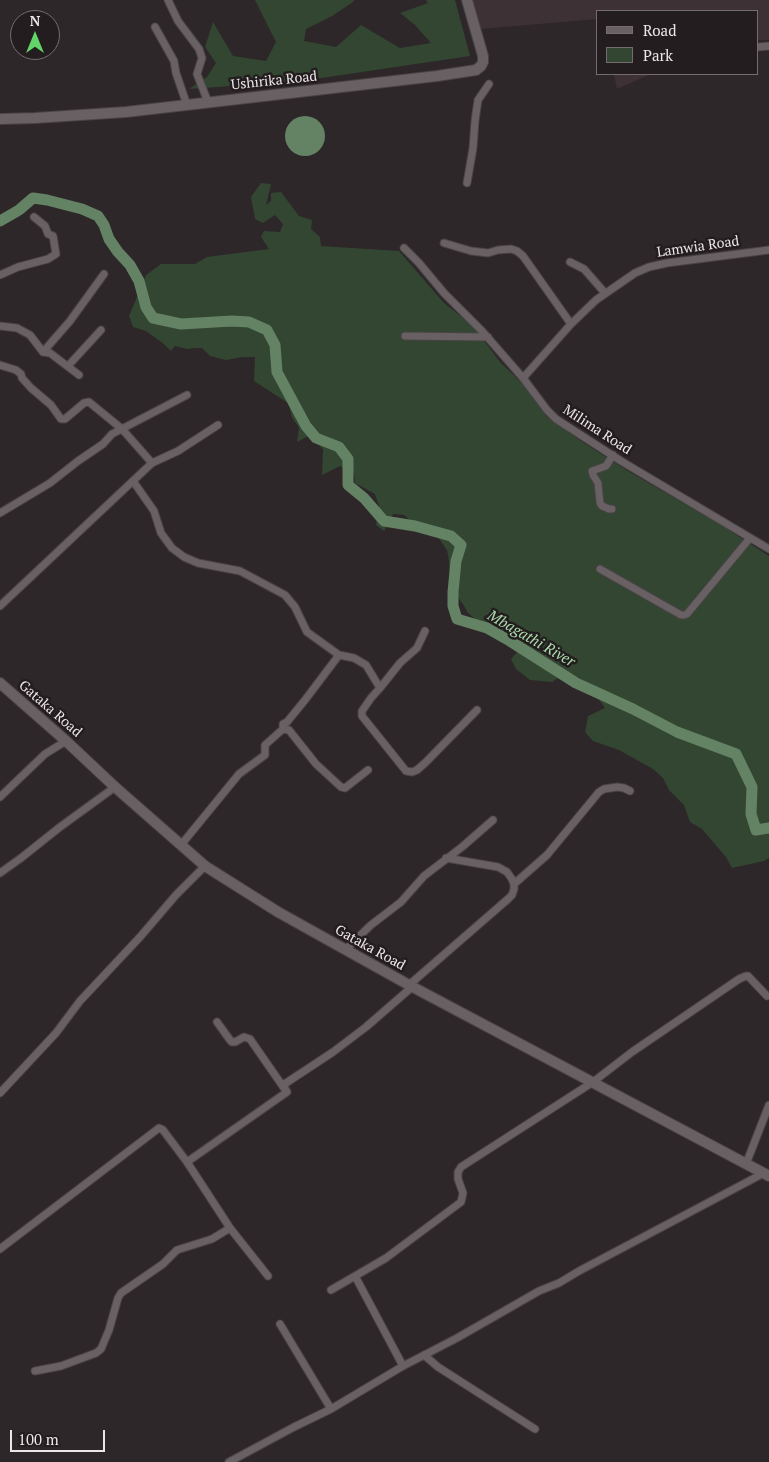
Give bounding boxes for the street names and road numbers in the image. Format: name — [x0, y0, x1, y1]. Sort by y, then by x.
street label: Ushirika Road — [230, 68, 318, 94]
street label: Lamwia Road — [656, 233, 740, 261]
street label: Milima Road — [559, 402, 635, 458]
street label: Gataka Road — [15, 677, 85, 741]
street label: Gataka Road — [332, 922, 408, 974]

